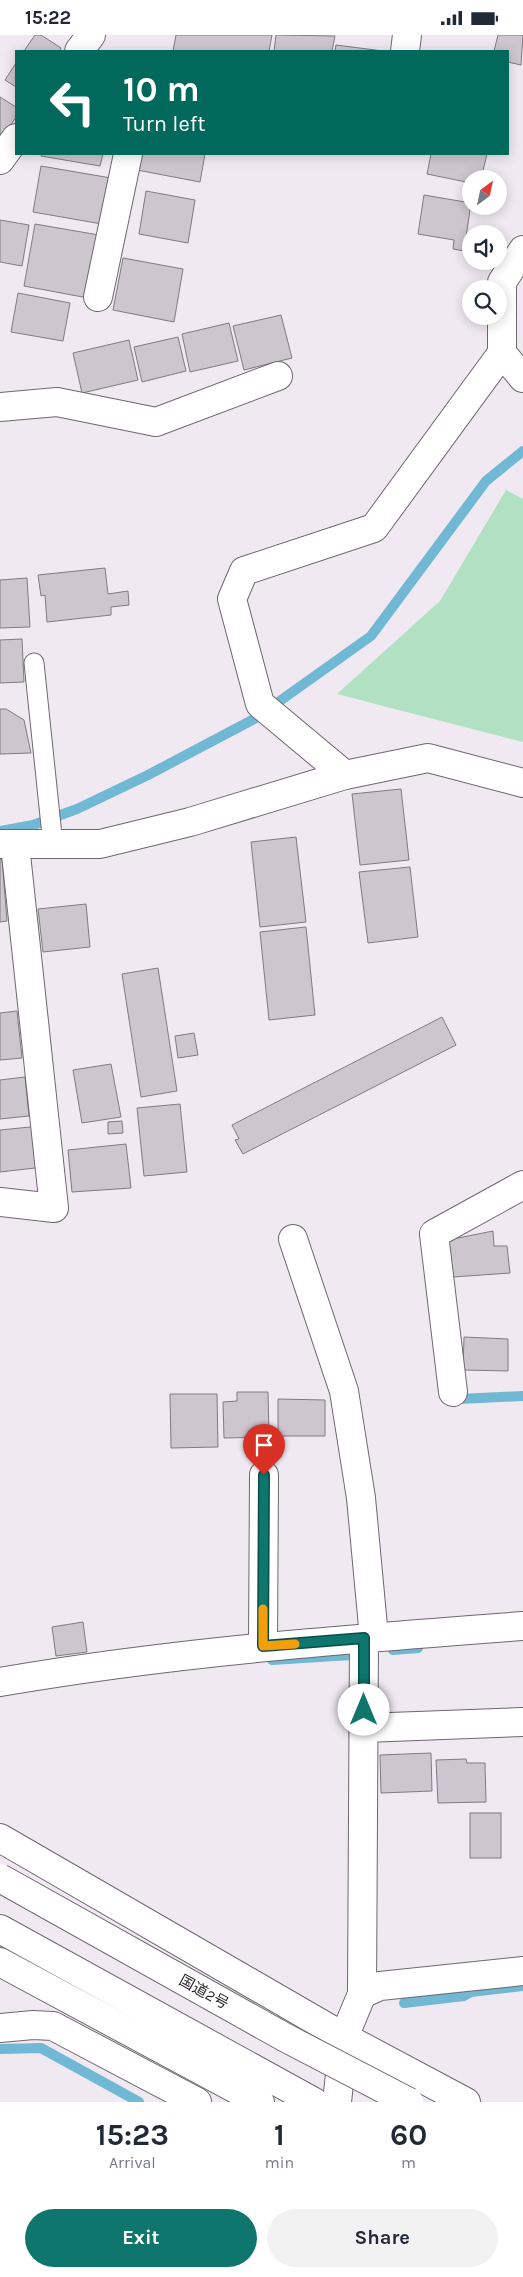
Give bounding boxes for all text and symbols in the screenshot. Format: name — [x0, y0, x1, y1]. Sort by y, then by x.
text: 15:22 — [25, 7, 71, 29]
text: 10 m — [123, 69, 200, 110]
icon: left — [40, 70, 105, 135]
text: Turn left — [123, 111, 206, 137]
north arrow — [462, 170, 508, 215]
map controls — [462, 170, 507, 325]
button: sound — [462, 225, 507, 270]
button: search — [462, 280, 507, 325]
pin — [243, 1424, 285, 1475]
icon: arrive — [250, 1431, 278, 1459]
position arrow — [337, 1683, 389, 1735]
street label: 国道2号 — [176, 1971, 232, 2013]
text: 15:23 — [96, 2117, 169, 2153]
text: 1 — [274, 2117, 285, 2153]
text: 60 — [390, 2117, 427, 2153]
text: Arrival — [109, 2153, 156, 2172]
text: min — [265, 2153, 294, 2172]
text: m — [401, 2153, 416, 2172]
button: Exit — [25, 2209, 257, 2267]
button: Share — [267, 2209, 498, 2267]

